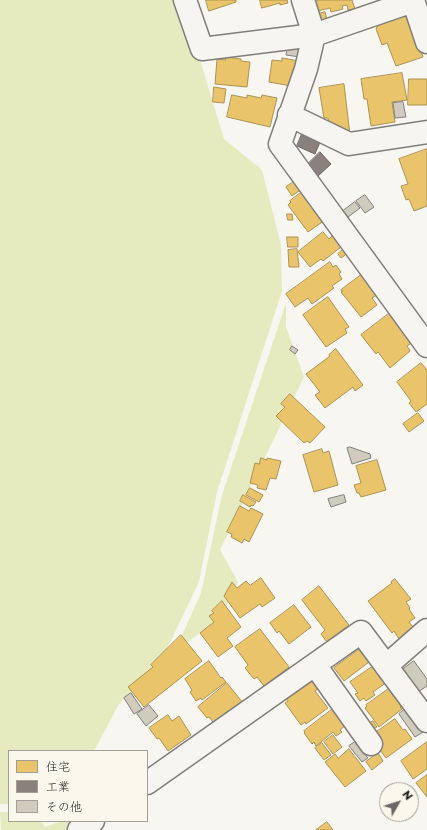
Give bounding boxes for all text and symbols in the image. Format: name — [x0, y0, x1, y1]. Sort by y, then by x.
legend — [8, 750, 148, 822]
text: 住宅 — [46, 757, 70, 775]
text: 工業 — [46, 777, 70, 795]
north arrow — [379, 782, 419, 822]
text: N — [399, 786, 417, 803]
text: その他 — [46, 797, 82, 815]

